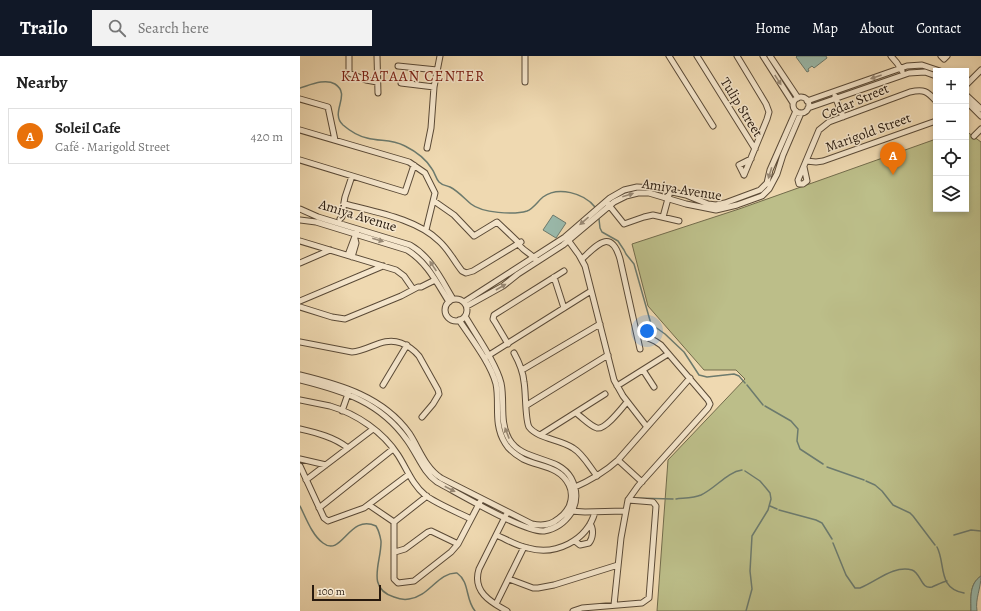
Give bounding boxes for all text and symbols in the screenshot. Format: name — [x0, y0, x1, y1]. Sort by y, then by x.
search box — [92, 10, 372, 46]
text: Trailo — [20, 15, 68, 41]
icon: search — [106, 17, 128, 39]
text: Search here — [138, 18, 209, 38]
text: Home — [755, 19, 790, 38]
text: Map — [812, 19, 838, 38]
text: About — [860, 19, 894, 38]
text: Contact — [916, 19, 961, 38]
district label: KABATAAN CENTER — [341, 66, 485, 86]
map controls — [933, 68, 969, 212]
button: + — [933, 68, 969, 104]
text: Nearby — [16, 71, 67, 94]
street label: Tulip Street — [716, 74, 768, 141]
one-way arrow — [774, 74, 782, 85]
one-way arrow — [869, 74, 881, 80]
street label: Cedar Street — [819, 79, 892, 124]
button: − — [933, 104, 969, 140]
street label: Marigold Street — [823, 108, 914, 157]
text: Soleil Cafe — [55, 118, 121, 138]
text: A — [26, 128, 34, 145]
text: 420 m — [251, 128, 283, 145]
text: Café · Marigold Street — [55, 138, 170, 155]
button: locate — [933, 140, 969, 176]
pin: A — [880, 142, 906, 175]
one-way arrow — [767, 167, 773, 179]
street label: Amiya Avenue — [640, 174, 723, 205]
button: layers — [933, 176, 969, 212]
one-way arrow — [623, 192, 635, 198]
street label: Amiya Avenue — [316, 194, 399, 236]
one-way arrow — [579, 216, 588, 225]
one-way arrow — [372, 237, 384, 243]
one-way arrow — [429, 261, 437, 271]
one-way arrow — [495, 283, 507, 290]
your location — [637, 321, 657, 341]
one-way arrow — [503, 426, 509, 438]
one-way arrow — [444, 486, 456, 492]
scale bar — [312, 583, 381, 602]
text: 100 m — [318, 584, 345, 599]

